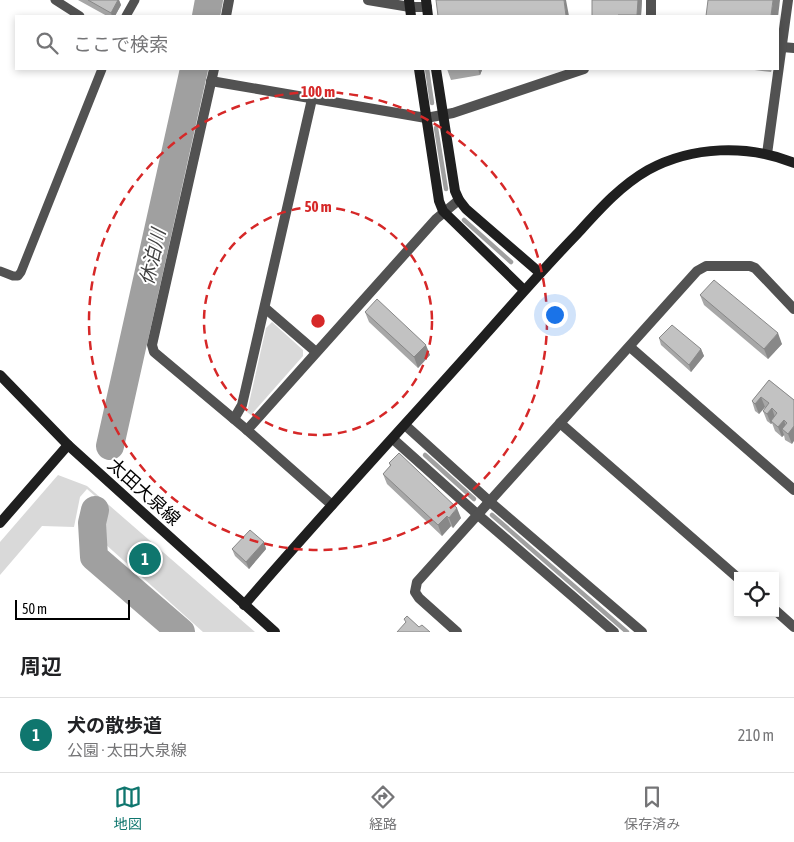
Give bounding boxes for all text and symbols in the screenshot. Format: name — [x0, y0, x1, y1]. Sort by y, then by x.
search box — [15, 15, 779, 70]
icon: search — [33, 29, 61, 57]
text: ここで検索 — [73, 33, 168, 55]
text: 100 m — [301, 83, 335, 100]
text: 50 m — [305, 198, 332, 215]
water label: 休泊川 — [135, 225, 170, 287]
your location — [542, 302, 568, 328]
centre of rings — [309, 312, 327, 330]
street label: 太田大泉線 — [104, 454, 185, 530]
pin: 1 — [129, 540, 161, 578]
map controls — [734, 572, 779, 617]
button: locate — [734, 572, 779, 617]
scale bar — [15, 597, 130, 620]
text: 50 m — [22, 601, 47, 617]
text: 周辺 — [20, 654, 62, 678]
text: 犬の散歩道 — [67, 714, 162, 736]
text: 1 — [32, 726, 40, 744]
text: 210 m — [738, 726, 774, 744]
text: 公園 · 太田大泉線 — [67, 741, 187, 759]
tab: 地図 — [114, 783, 142, 833]
tab: 経路 — [369, 783, 397, 833]
tab: 保存済み — [624, 783, 680, 833]

